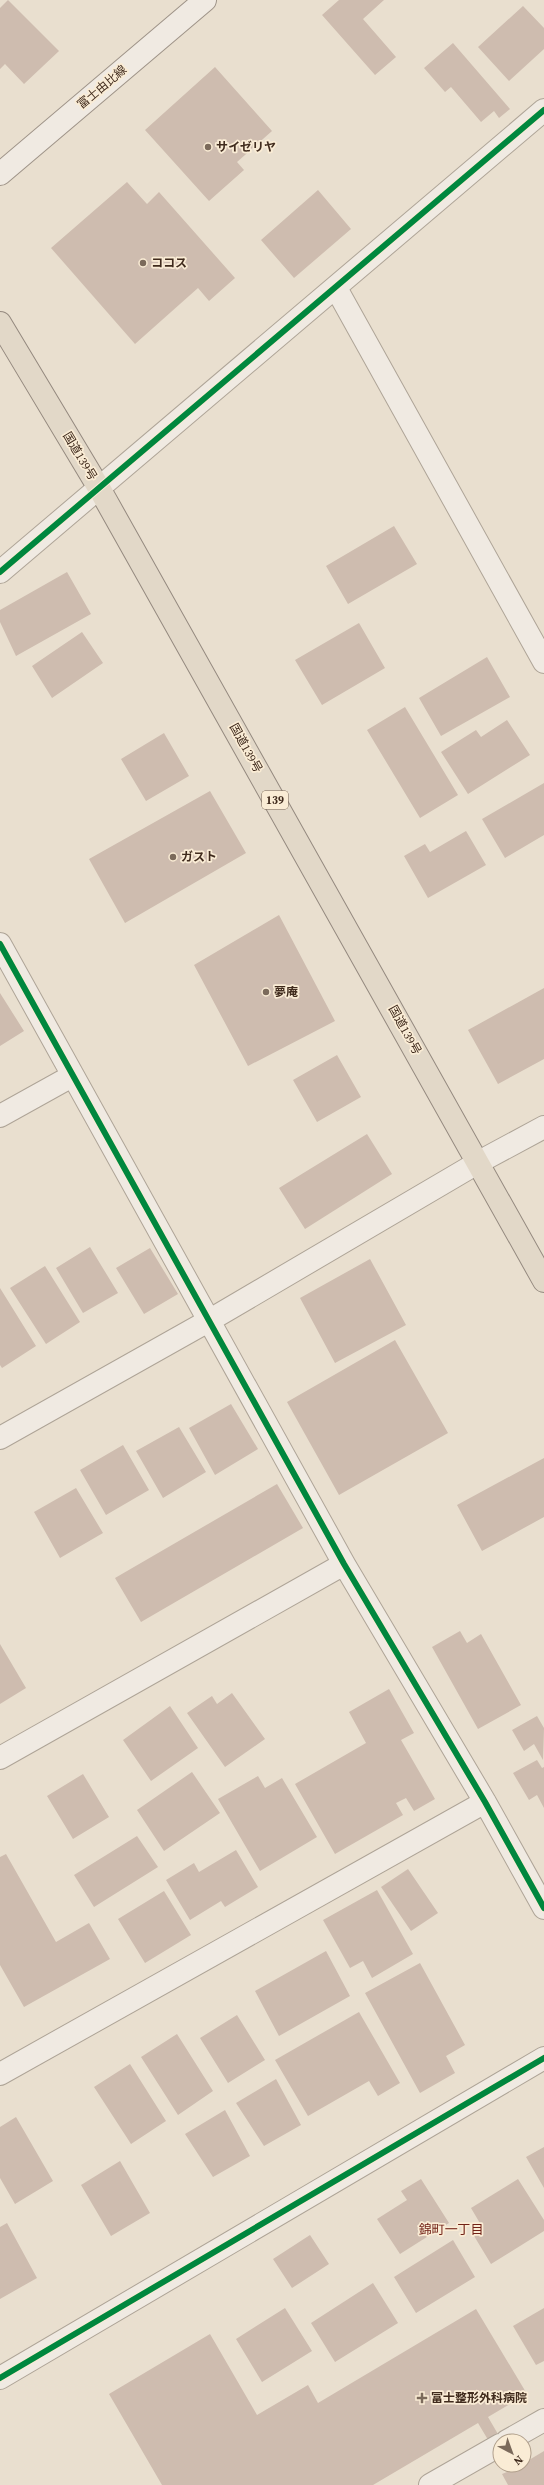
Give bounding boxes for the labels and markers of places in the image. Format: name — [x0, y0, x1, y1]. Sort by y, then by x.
place label: サイゼリヤ — [216, 139, 276, 155]
marker: サイゼリヤ — [203, 142, 213, 152]
place label: ココス — [151, 255, 187, 271]
marker: ココス — [138, 258, 148, 268]
place label: ガスト — [181, 849, 217, 865]
marker: ガスト — [168, 852, 178, 862]
place label: 夢庵 — [274, 984, 298, 1000]
marker: 夢庵 — [261, 987, 271, 997]
place label: 富士整形外科病院 — [431, 2390, 527, 2406]
marker: 富士整形外科病院 — [416, 2392, 428, 2404]

